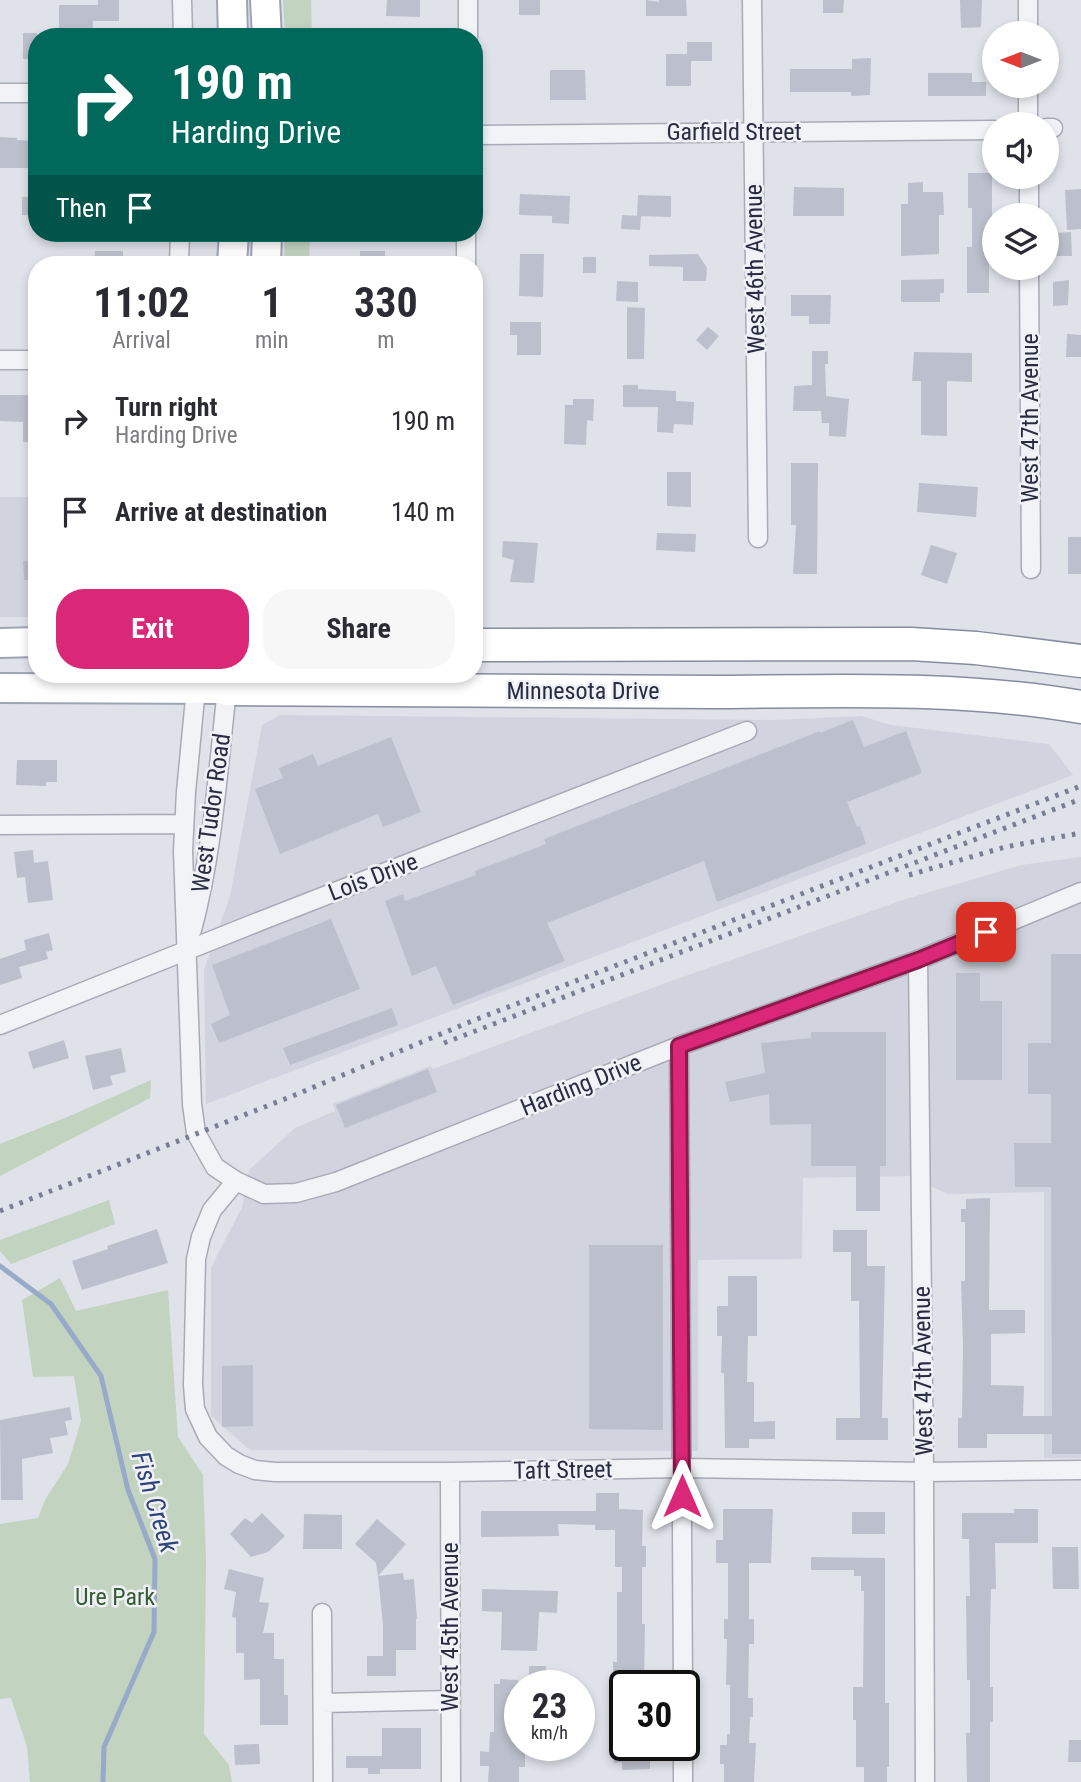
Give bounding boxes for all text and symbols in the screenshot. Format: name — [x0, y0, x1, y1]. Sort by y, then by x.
north arrow — [982, 21, 1059, 98]
map controls — [982, 21, 1059, 280]
text: 190 m — [171, 54, 293, 111]
icon: right — [56, 56, 147, 147]
button: sound — [982, 112, 1059, 189]
text: Harding Drive — [171, 113, 341, 151]
street label: Garfield Street — [666, 118, 802, 146]
street label: West 46th Avenue — [740, 184, 770, 354]
icon: arrive — [121, 189, 159, 227]
text: Then — [56, 193, 107, 223]
button: layers — [982, 203, 1059, 280]
text: 11:02 — [93, 278, 190, 327]
text: 1 — [261, 278, 282, 327]
text: 330 — [354, 278, 418, 327]
text: Arrival — [112, 327, 171, 354]
text: min — [255, 327, 289, 354]
text: m — [377, 327, 394, 354]
street label: West 47th Avenue — [1016, 333, 1044, 503]
text: Turn right — [115, 392, 217, 422]
icon: right — [56, 402, 94, 440]
text: 190 m — [391, 406, 455, 436]
text: Harding Drive — [115, 422, 237, 449]
icon: arrive — [56, 493, 94, 531]
text: Arrive at destination — [115, 497, 327, 527]
text: 140 m — [391, 497, 455, 527]
button: Exit — [56, 589, 249, 669]
button: Share — [263, 589, 455, 669]
street label: Minnesota Drive — [506, 677, 660, 705]
street label: West Tudor Road — [186, 732, 236, 894]
street label: Lois Drive — [324, 847, 422, 907]
pin — [956, 902, 1016, 962]
icon: arrive — [967, 913, 1005, 951]
street label: Harding Drive — [517, 1048, 645, 1122]
street label: West 47th Avenue — [908, 1286, 938, 1456]
water label: Fish Creek — [125, 1448, 185, 1557]
street label: Taft Street — [513, 1455, 613, 1485]
position arrow — [645, 1459, 719, 1533]
street label: West 45th Avenue — [436, 1542, 464, 1712]
park label: Ure Park — [75, 1583, 155, 1611]
speed limit sign: 30 — [609, 1670, 700, 1761]
text: 23 — [532, 1686, 567, 1727]
text: km/h — [531, 1722, 568, 1743]

